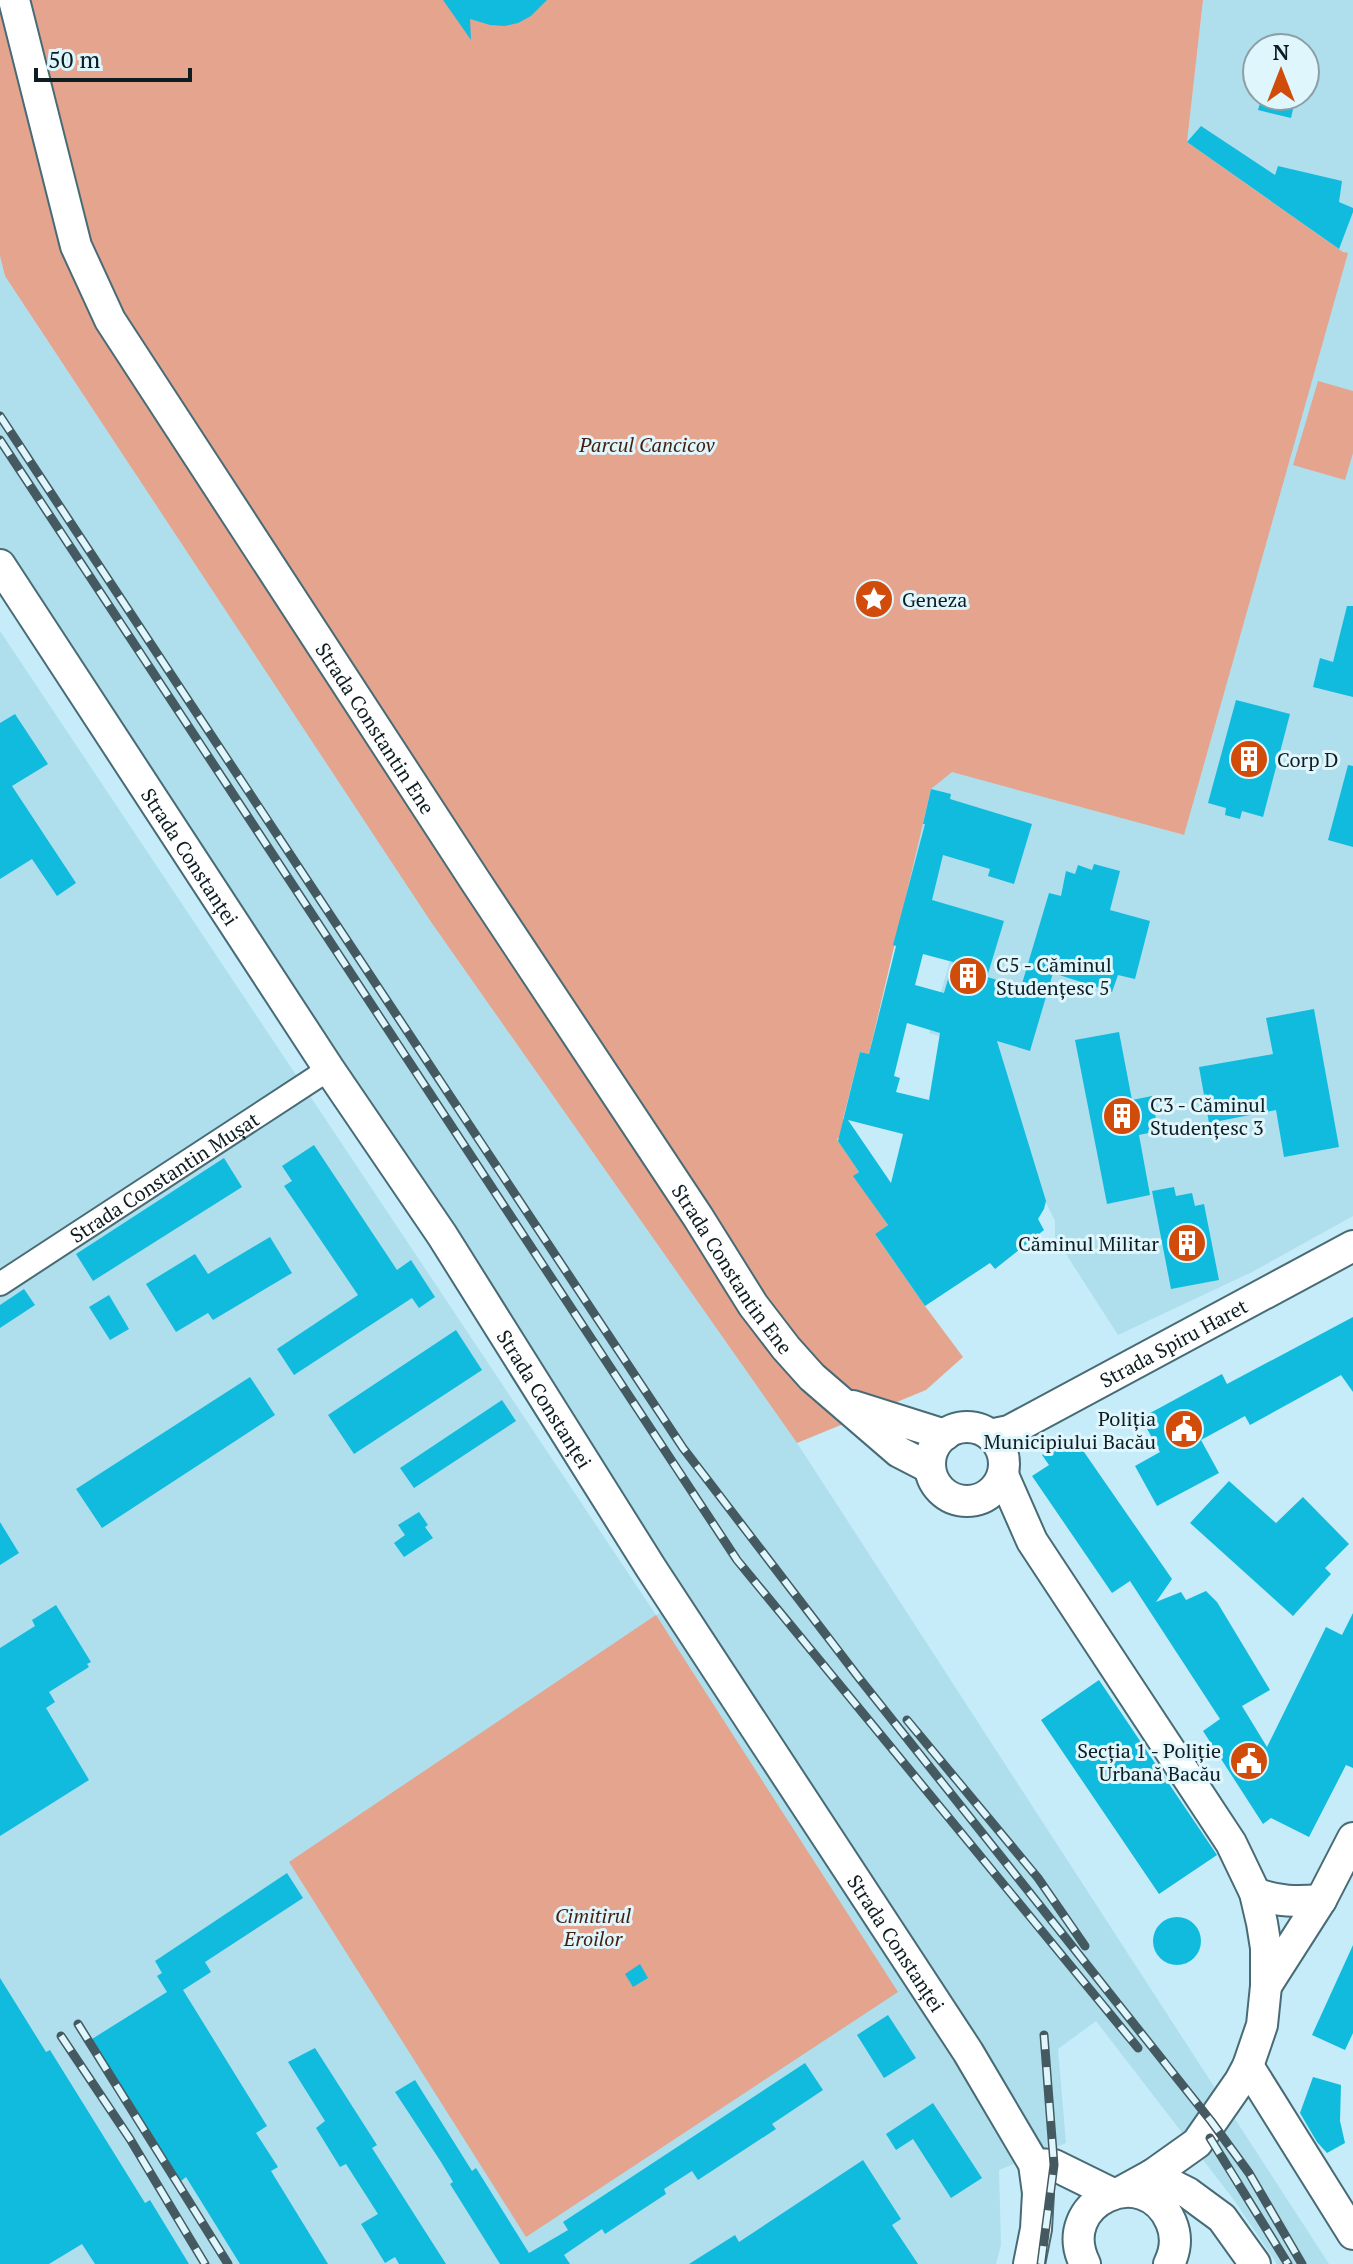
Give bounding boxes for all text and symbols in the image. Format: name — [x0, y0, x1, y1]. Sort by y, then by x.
scale bar — [36, 32, 190, 82]
north arrow — [1241, 32, 1321, 112]
text: N — [1273, 37, 1290, 66]
text: 50 m — [48, 43, 100, 75]
park label: Parcul Cancicov — [578, 431, 716, 458]
place icon: Geneza — [853, 578, 895, 620]
place label: Geneza — [902, 586, 967, 613]
street label: Strada Constantin Ene — [310, 637, 441, 819]
building icon: Corp D — [1228, 738, 1270, 780]
place label: Corp D — [1277, 746, 1338, 773]
street label: Strada Constanței — [135, 782, 245, 930]
place label: C5 - Căminul Studențesc 5 — [996, 951, 1112, 1001]
building icon: C5 - Căminul Studențesc 5 — [947, 955, 989, 997]
place label: C3 - Căminul Studențesc 3 — [1150, 1091, 1266, 1141]
building icon: C3 - Căminul Studențesc 3 — [1101, 1095, 1143, 1137]
street label: Strada Constantin Mușat — [64, 1105, 264, 1248]
street label: Strada Constantin Ene — [666, 1178, 799, 1359]
building icon: Căminul Militar — [1166, 1222, 1208, 1264]
place label: Căminul Militar — [1018, 1230, 1159, 1257]
street label: Strada Spiru Haret — [1095, 1292, 1252, 1393]
street label: Strada Constanței — [491, 1324, 598, 1473]
place label: Poliția Municipiului Bacău — [983, 1405, 1156, 1455]
public building icon: Poliția Municipiului Bacău — [1163, 1408, 1205, 1450]
place label: Secția 1 - Poliție Urbană Bacău — [1077, 1737, 1221, 1787]
public building icon: Secția 1 - Poliție Urbană Bacău — [1228, 1740, 1270, 1782]
street label: Strada Constanței — [842, 1869, 951, 2017]
park label: Cimitirul Eroilor — [555, 1902, 632, 1952]

